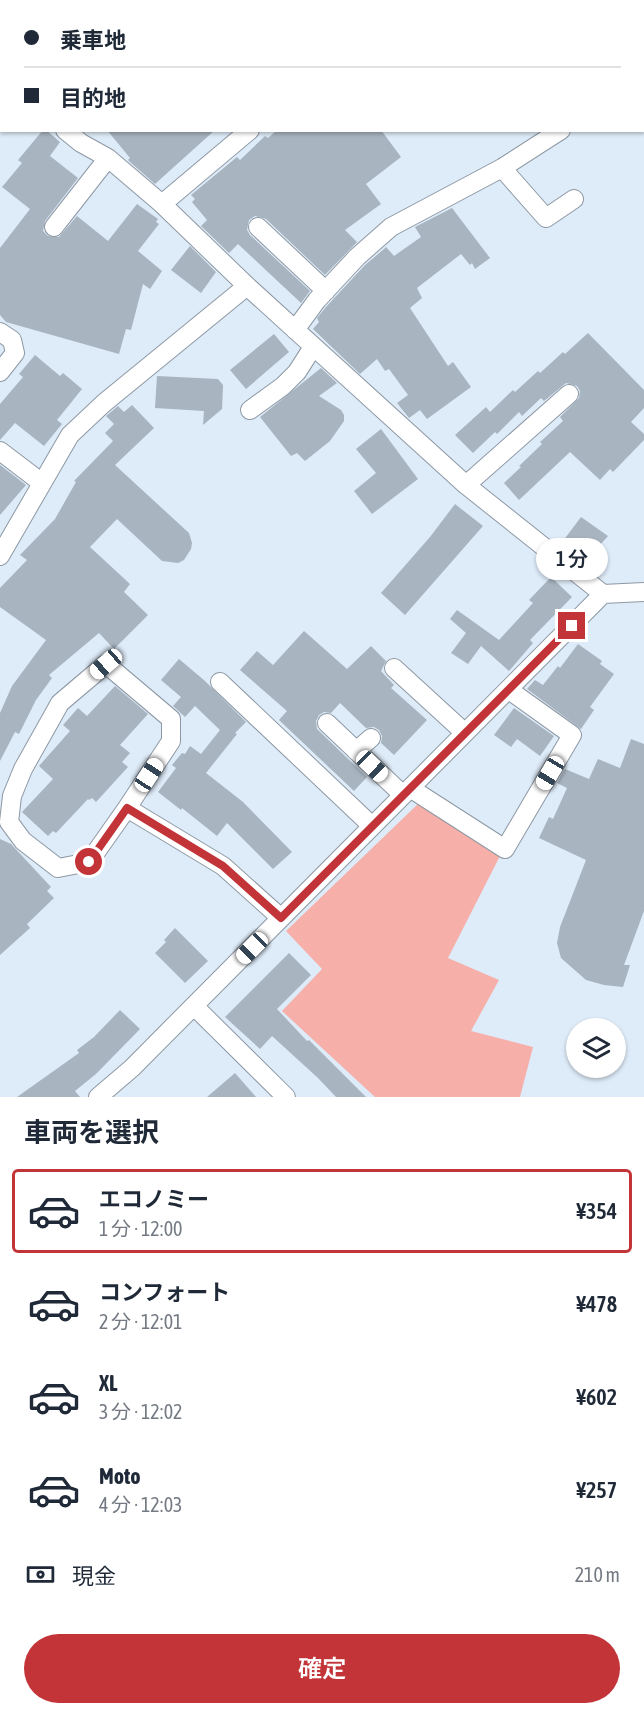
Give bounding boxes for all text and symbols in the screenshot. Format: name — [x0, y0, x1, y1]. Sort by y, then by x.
text: 乗車地 — [60, 27, 126, 53]
text: 目的地 — [60, 85, 126, 111]
callout: 1 分 — [536, 539, 608, 581]
text: 1 分 — [556, 547, 588, 570]
route end — [558, 612, 585, 639]
car — [87, 645, 125, 683]
car — [353, 747, 391, 785]
car — [533, 753, 567, 793]
car — [132, 755, 166, 795]
route start — [75, 848, 102, 875]
car — [233, 929, 271, 967]
map controls — [566, 1018, 626, 1078]
button: layers — [566, 1018, 626, 1078]
text: 車両を選択 — [24, 1117, 159, 1148]
icon: car — [27, 1184, 81, 1238]
text: エコノミー — [99, 1186, 209, 1212]
text: ¥354 — [576, 1198, 617, 1224]
text: 1 分 · 12:00 — [99, 1217, 182, 1240]
icon: car — [27, 1277, 81, 1331]
text: コンフォート — [99, 1279, 230, 1305]
text: ¥478 — [576, 1291, 617, 1317]
text: 2 分 · 12:01 — [99, 1310, 182, 1333]
icon: car — [27, 1370, 81, 1424]
text: XL — [99, 1370, 117, 1396]
text: ¥602 — [576, 1384, 617, 1410]
text: 3 分 · 12:02 — [99, 1400, 182, 1423]
icon: car — [27, 1463, 81, 1517]
text: Moto — [99, 1463, 141, 1489]
text: ¥257 — [576, 1477, 617, 1503]
text: 4 分 · 12:03 — [99, 1493, 182, 1516]
icon: cash — [24, 1558, 57, 1591]
text: 現金 — [72, 1563, 116, 1589]
text: 210 m — [575, 1563, 620, 1586]
button: 確定 — [24, 1634, 620, 1703]

